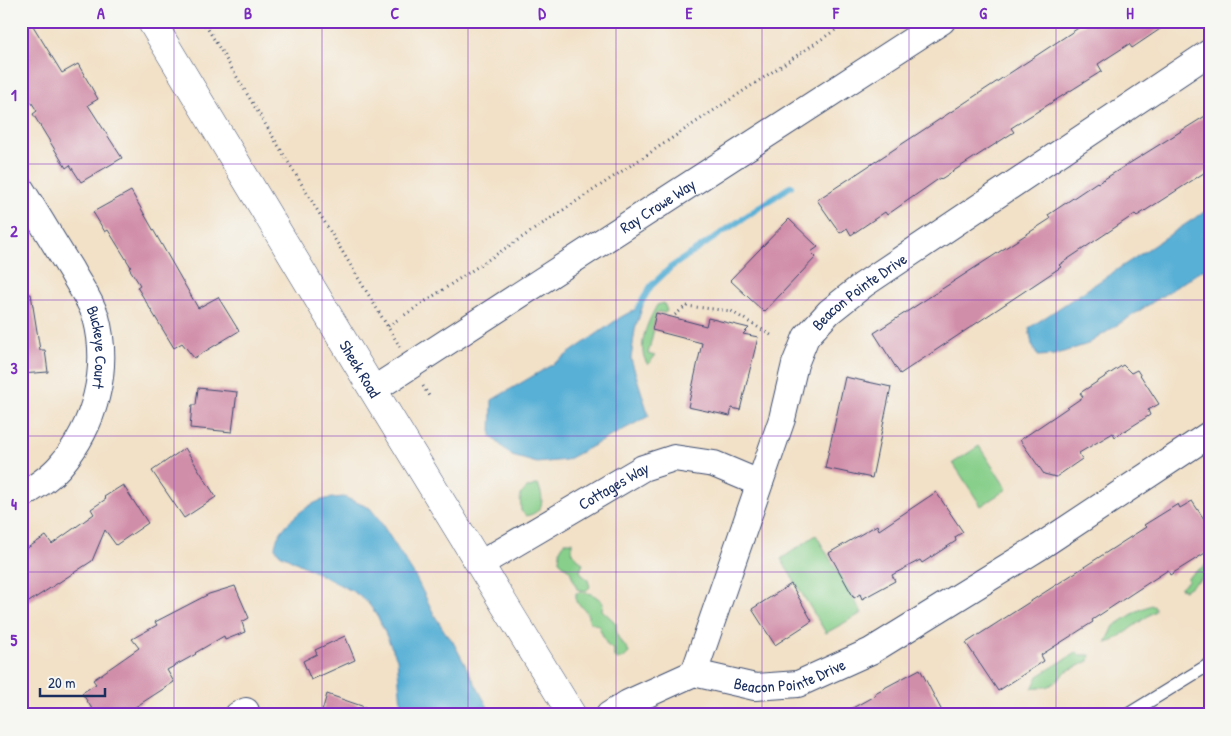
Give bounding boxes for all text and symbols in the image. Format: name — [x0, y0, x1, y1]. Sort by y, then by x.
text: A — [97, 2, 105, 24]
text: B — [244, 2, 252, 24]
text: C — [391, 2, 400, 24]
text: D — [538, 2, 546, 24]
text: E — [685, 2, 693, 24]
text: F — [832, 2, 840, 24]
text: G — [979, 2, 987, 24]
text: H — [1126, 2, 1134, 24]
text: 1 — [11, 84, 17, 106]
street label: Ray Crowe Way — [615, 173, 700, 238]
text: 2 — [10, 220, 18, 242]
street label: Beacon Pointe Drive — [807, 247, 912, 335]
street label: Buckeye Court — [82, 302, 112, 391]
street label: Sheek Road — [335, 336, 386, 402]
text: 3 — [10, 357, 18, 379]
street label: Cottages Way — [574, 456, 652, 515]
text: 4 — [11, 493, 17, 515]
text: 5 — [11, 629, 18, 651]
street label: Beacon Pointe Drive — [732, 653, 849, 698]
scale bar — [40, 666, 105, 698]
text: 20 m — [48, 672, 75, 693]

